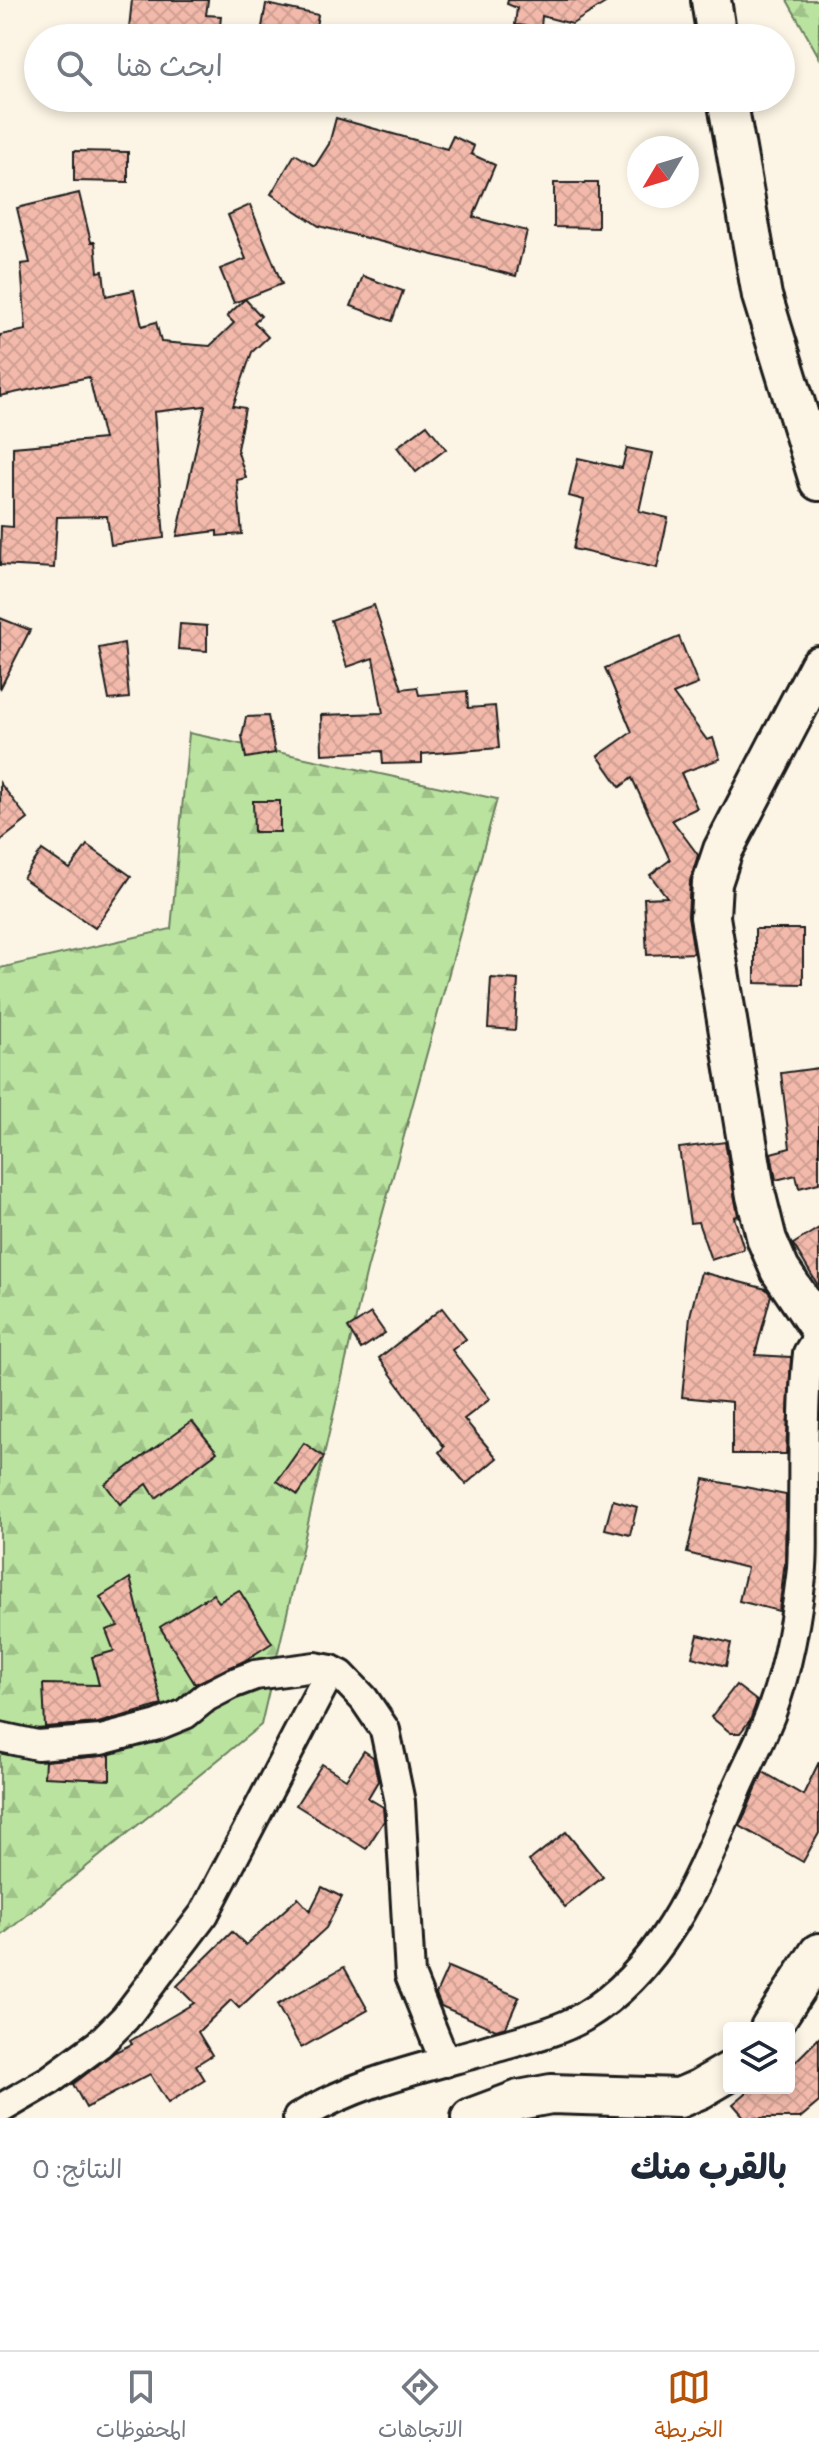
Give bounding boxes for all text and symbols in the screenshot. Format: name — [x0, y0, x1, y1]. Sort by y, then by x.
search box — [24, 24, 795, 112]
icon: search — [52, 46, 96, 90]
text: ابحث هنا — [116, 48, 223, 85]
north arrow — [627, 136, 699, 208]
map controls — [723, 2022, 795, 2094]
button: layers — [723, 2022, 795, 2094]
text: بالقرب منك — [631, 2147, 787, 2190]
text: النتائج: 0 — [32, 2154, 122, 2186]
tab: المحفوظات — [96, 2365, 186, 2449]
tab: الاتجاهات — [378, 2365, 463, 2449]
tab: الخريطة — [655, 2365, 723, 2449]

